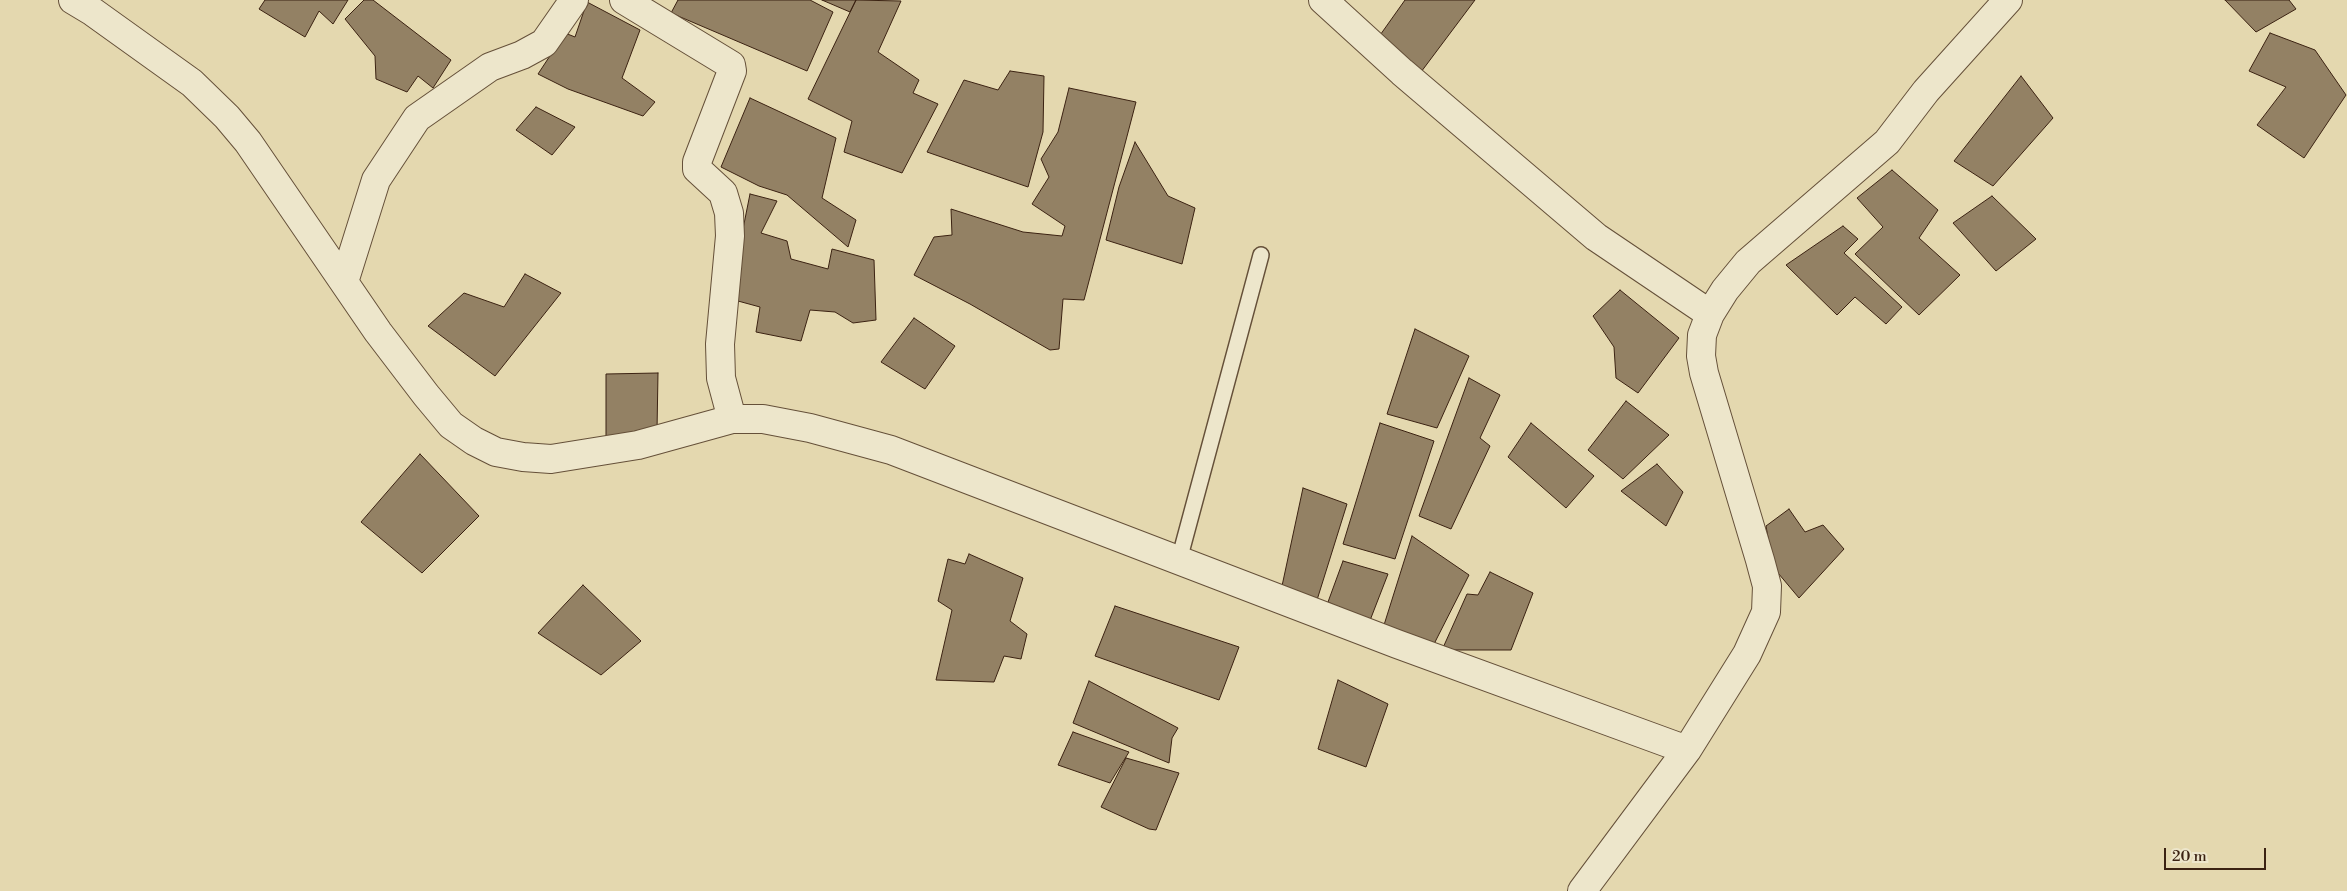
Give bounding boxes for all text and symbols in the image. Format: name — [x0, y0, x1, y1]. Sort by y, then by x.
scale bar — [2167, 838, 2270, 870]
text: 20 m — [2172, 847, 2207, 866]

